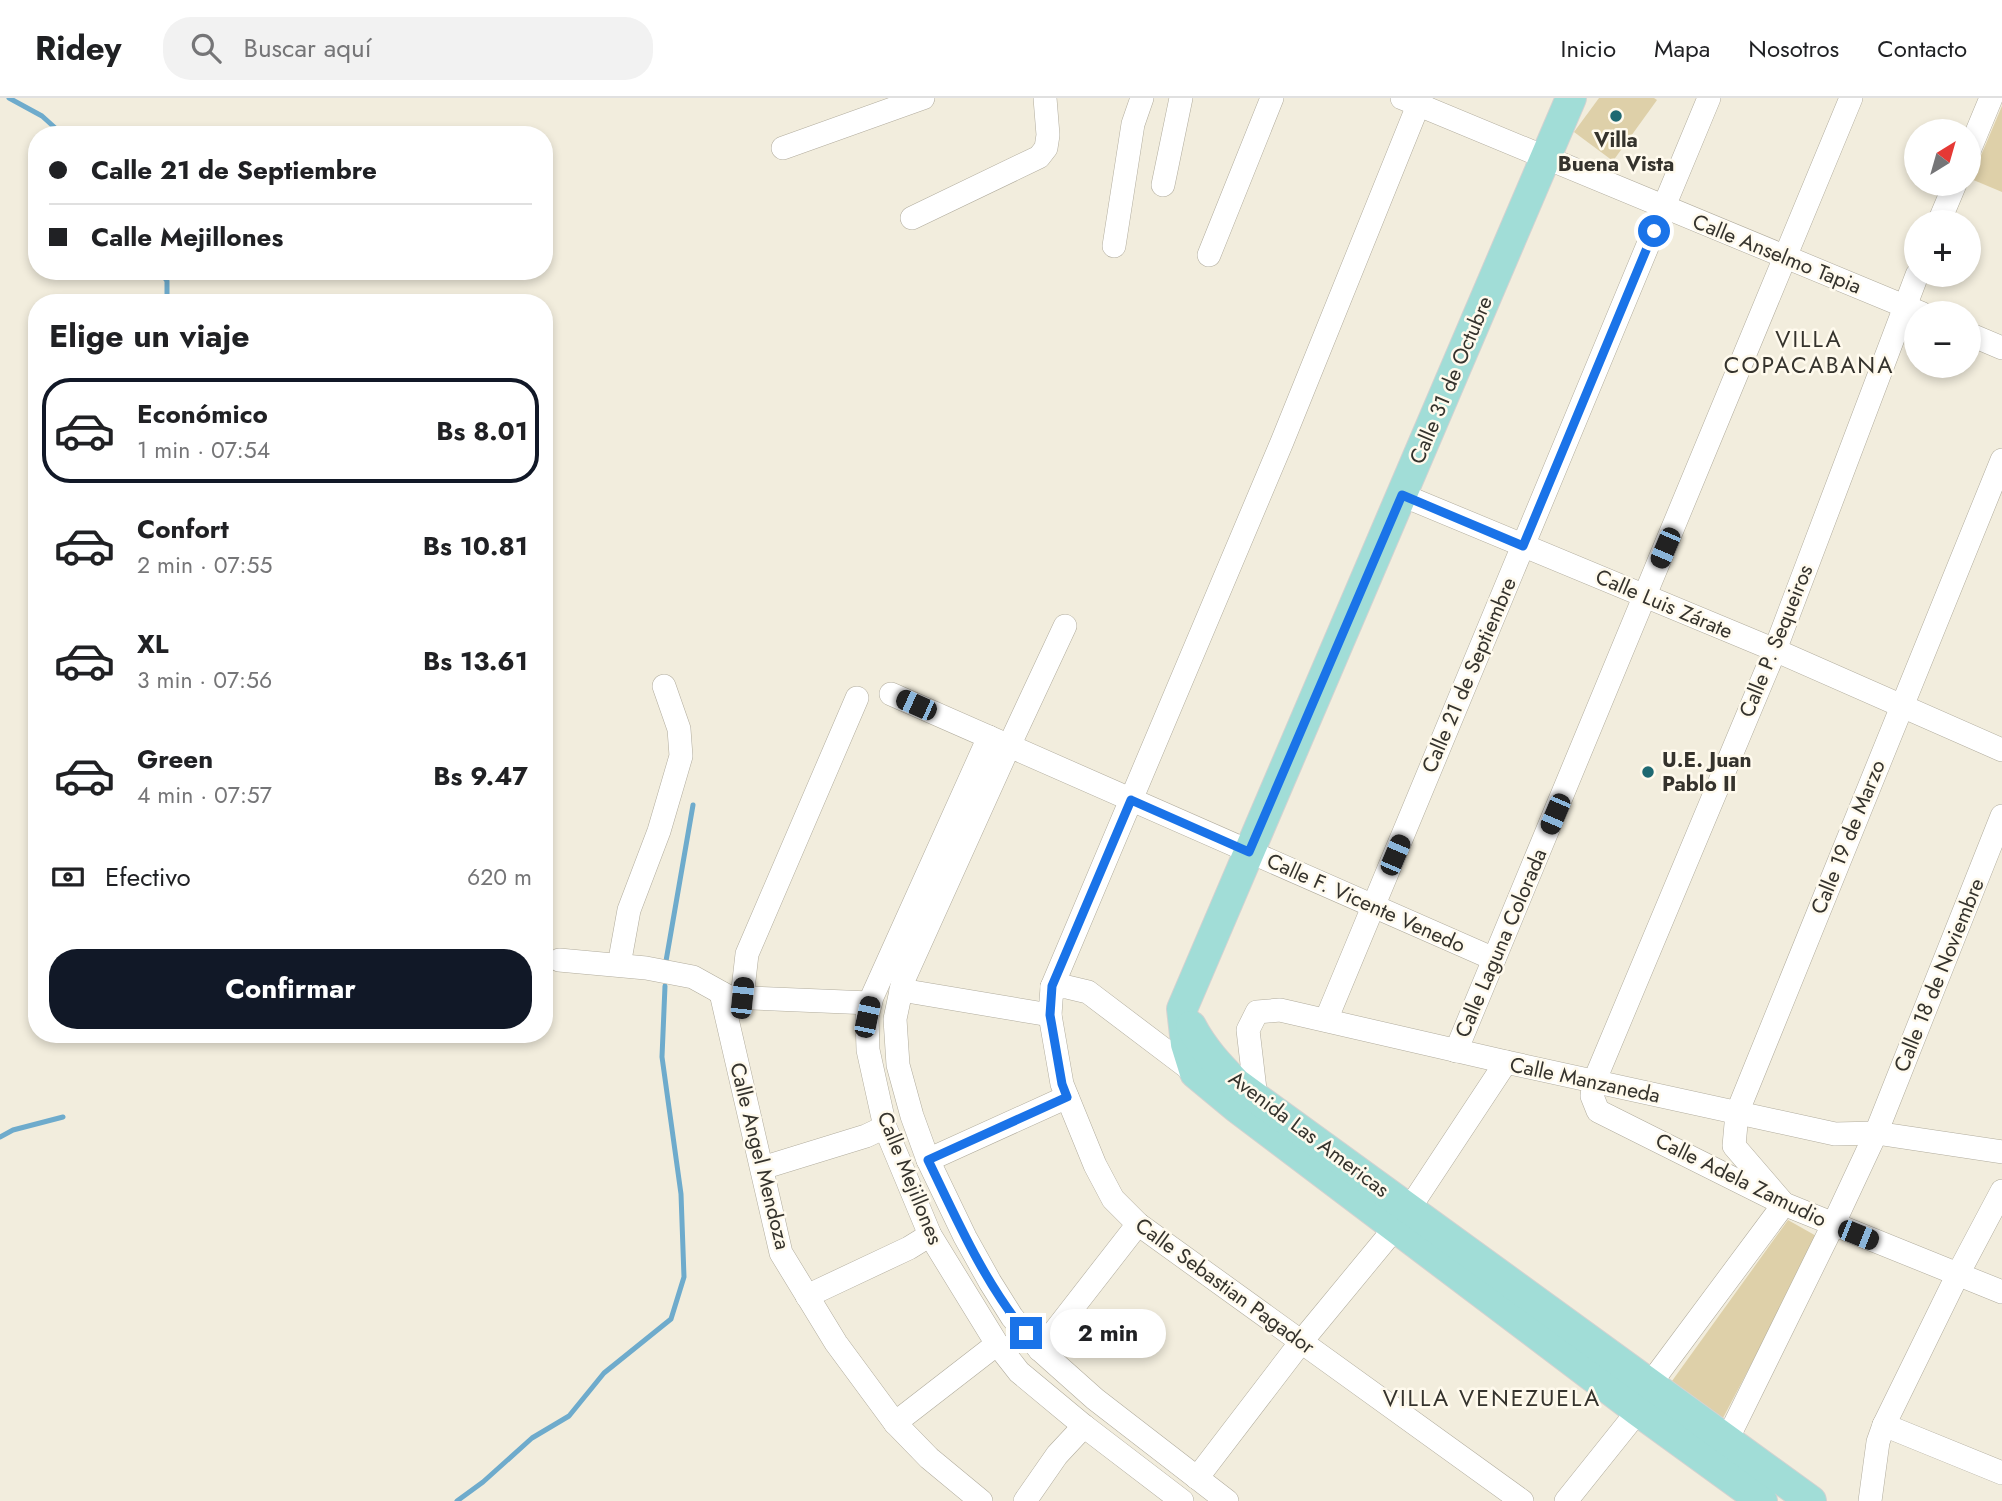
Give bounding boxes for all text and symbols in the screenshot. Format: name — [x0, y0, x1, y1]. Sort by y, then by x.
search box — [163, 17, 653, 80]
text: Ridey — [35, 25, 121, 72]
icon: search — [187, 29, 225, 67]
text: Buscar aquí — [243, 29, 371, 67]
text: Inicio — [1561, 31, 1616, 66]
text: Mapa — [1654, 31, 1710, 66]
text: Nosotros — [1748, 31, 1839, 66]
text: Contacto — [1877, 31, 1967, 66]
marker: Villa Buena Vista — [1608, 108, 1624, 124]
north arrow — [1904, 119, 1981, 196]
map controls — [1904, 119, 1981, 378]
place label: Villa Buena Vista — [1558, 125, 1674, 179]
text: Calle 21 de Septiembre — [91, 151, 377, 189]
street label: Calle Anselmo Tapia — [1688, 206, 1866, 302]
button: + — [1904, 210, 1981, 287]
route start — [1638, 215, 1670, 247]
text: Calle Mejillones — [91, 218, 283, 256]
street label: Calle 31 de Octubre — [1402, 291, 1500, 469]
button: − — [1904, 301, 1981, 378]
text: Elige un viaje — [49, 313, 250, 359]
district label: VILLA COPACABANA — [1724, 322, 1894, 382]
text: Económico — [137, 395, 268, 433]
icon: car — [53, 399, 116, 462]
text: Bs 8.01 — [436, 412, 528, 450]
text: 1 min · 07:54 — [137, 433, 270, 467]
text: Confort — [137, 510, 229, 548]
icon: car — [53, 514, 116, 577]
car — [1648, 525, 1683, 571]
text: Bs 10.81 — [423, 527, 528, 565]
text: 2 min · 07:55 — [137, 548, 272, 582]
street label: Calle P. Sequeiros — [1732, 560, 1820, 722]
street label: Calle Luis Zárate — [1591, 562, 1737, 646]
street label: Calle 21 de Septiembre — [1414, 572, 1524, 777]
text: XL — [137, 625, 169, 663]
icon: car — [53, 629, 116, 692]
text: Bs 13.61 — [423, 642, 528, 680]
text: 3 min · 07:56 — [137, 663, 272, 697]
car — [893, 687, 940, 723]
text: Green — [137, 740, 213, 778]
icon: car — [53, 744, 116, 807]
place label: U.E. Juan Pablo II — [1662, 745, 1752, 799]
street label: Calle 19 de Marzo — [1803, 755, 1893, 919]
text: Bs 9.47 — [433, 757, 528, 795]
marker: U.E. Juan Pablo II — [1640, 764, 1656, 780]
text: 4 min · 07:57 — [137, 778, 272, 812]
car — [1538, 791, 1573, 837]
car — [1378, 832, 1413, 878]
street label: Calle Laguna Colorada — [1448, 844, 1554, 1042]
street label: Calle F. Vicente Venedo — [1262, 846, 1470, 960]
icon: cash — [49, 858, 87, 896]
text: Efectivo — [105, 858, 191, 896]
text: 620 m — [467, 860, 532, 894]
street label: Calle 18 de Noviembre — [1886, 873, 1992, 1076]
button: Confirmar — [49, 949, 532, 1029]
car — [730, 976, 755, 1020]
car — [853, 994, 882, 1040]
street label: Calle Manzaneda — [1507, 1049, 1663, 1111]
street label: Calle Angel Mendoza — [722, 1059, 798, 1253]
street label: Avenida Las Americas — [1222, 1064, 1396, 1204]
street label: Calle Mejillones — [870, 1107, 950, 1249]
street label: Calle Adela Zamudio — [1650, 1126, 1832, 1234]
street label: Calle Sebastian Pagador — [1129, 1210, 1322, 1362]
car — [1835, 1217, 1882, 1253]
callout: 2 min — [1050, 1308, 1166, 1358]
text: 2 min — [1078, 1316, 1138, 1350]
route end — [1010, 1317, 1042, 1349]
district label: VILLA VENEZUELA — [1383, 1381, 1601, 1415]

